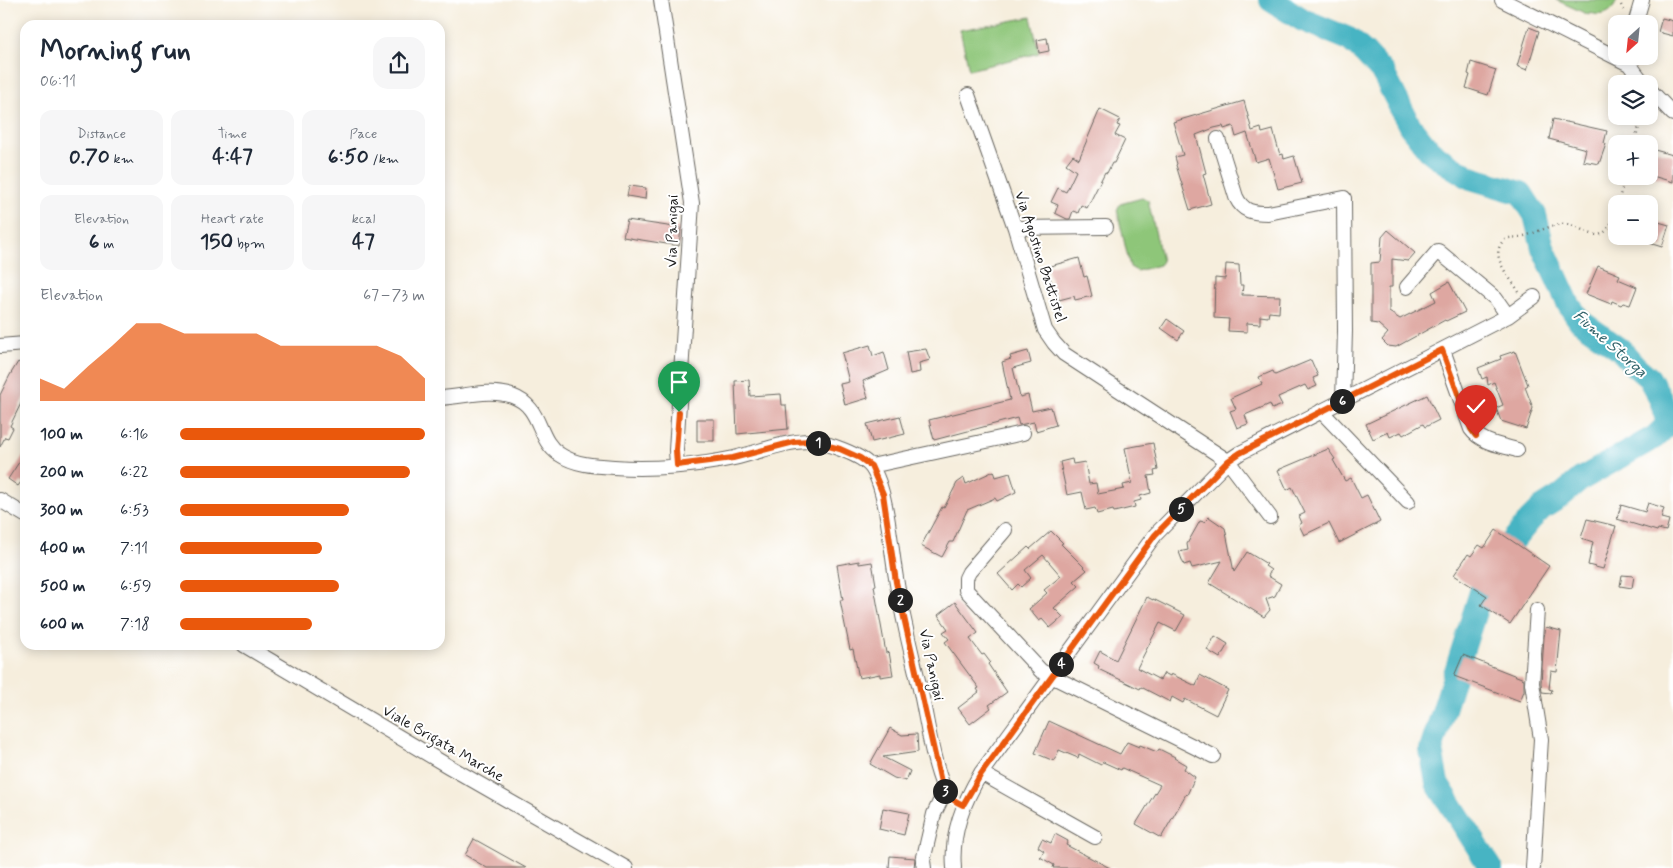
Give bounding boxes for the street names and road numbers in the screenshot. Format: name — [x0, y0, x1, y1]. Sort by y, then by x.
street label: Via Agostino Battistel — [1009, 189, 1071, 325]
street label: Via Panigai — [662, 194, 685, 268]
street label: Via Panigai — [913, 627, 948, 703]
street label: Viale Brigata Marche — [378, 701, 507, 788]

